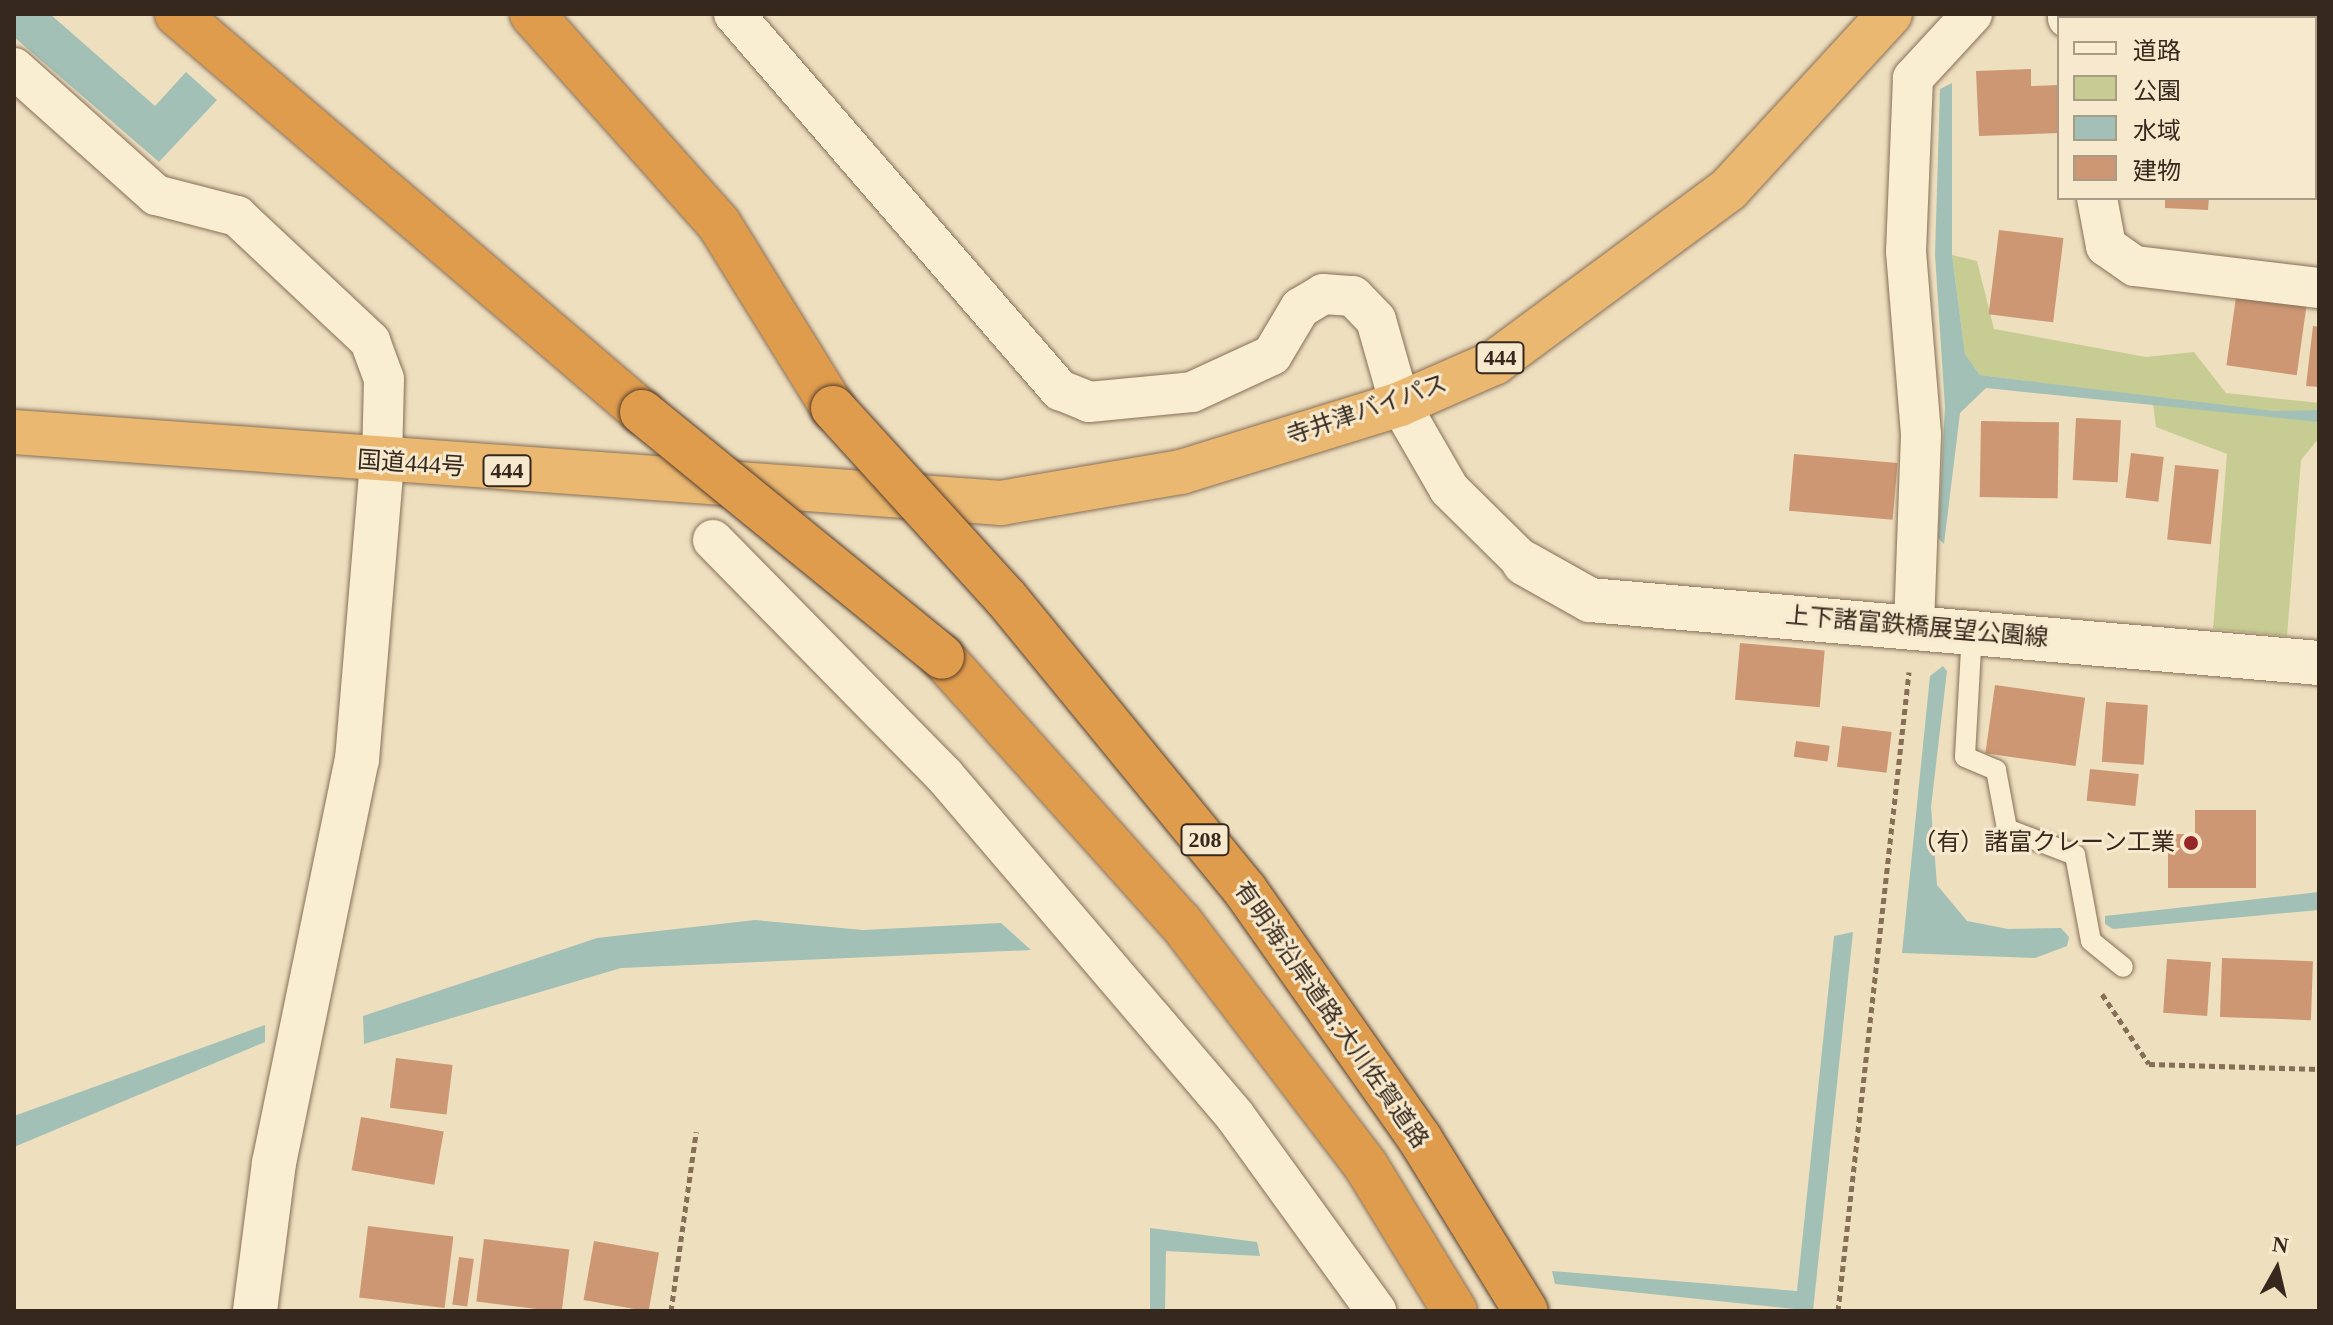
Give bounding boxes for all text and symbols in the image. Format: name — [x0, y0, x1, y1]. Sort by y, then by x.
legend — [2057, 16, 2317, 200]
text: 道路 — [2133, 38, 2181, 64]
text: 公園 — [2133, 78, 2181, 104]
text: 水域 — [2133, 118, 2181, 144]
text: 建物 — [2133, 158, 2181, 184]
road number: 444 — [1474, 340, 1526, 376]
street label: 寺井津バイパス — [1283, 369, 1451, 451]
street label: 国道444号 — [356, 446, 466, 482]
road number: 444 — [481, 453, 533, 489]
street label: 上下諸富鉄橋展望公園線 — [1784, 601, 2050, 653]
road number: 208 — [1179, 822, 1231, 858]
place label: （有）諸富クレーン工業 — [1911, 829, 2175, 857]
marker: （有）諸富クレーン工業 — [2182, 834, 2200, 852]
street label: 有明海沿岸道路;大川佐賀道路 — [1228, 876, 1434, 1154]
north arrow — [2237, 1229, 2317, 1309]
text: N — [2271, 1231, 2290, 1258]

